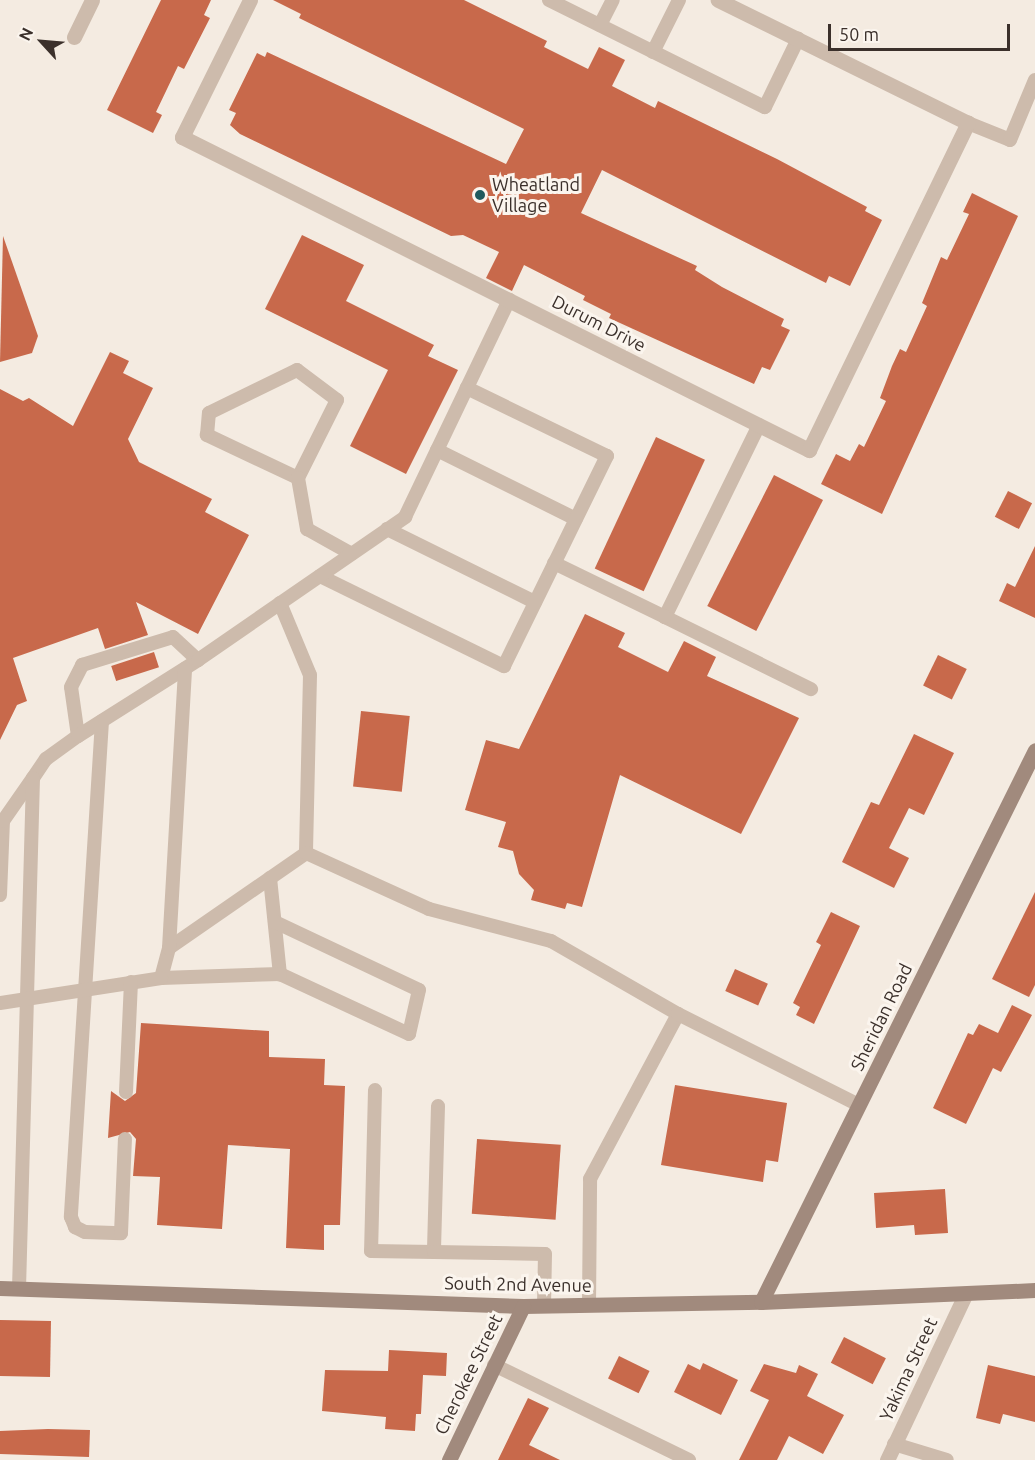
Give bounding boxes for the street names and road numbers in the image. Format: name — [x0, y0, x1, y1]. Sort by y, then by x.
street label: Durum Drive — [549, 290, 649, 356]
street label: Sheridan Road — [846, 960, 916, 1074]
street label: South 2nd Avenue — [444, 1272, 592, 1296]
street label: Cherokee Street — [429, 1310, 507, 1438]
street label: Yakima Street — [875, 1314, 941, 1424]

